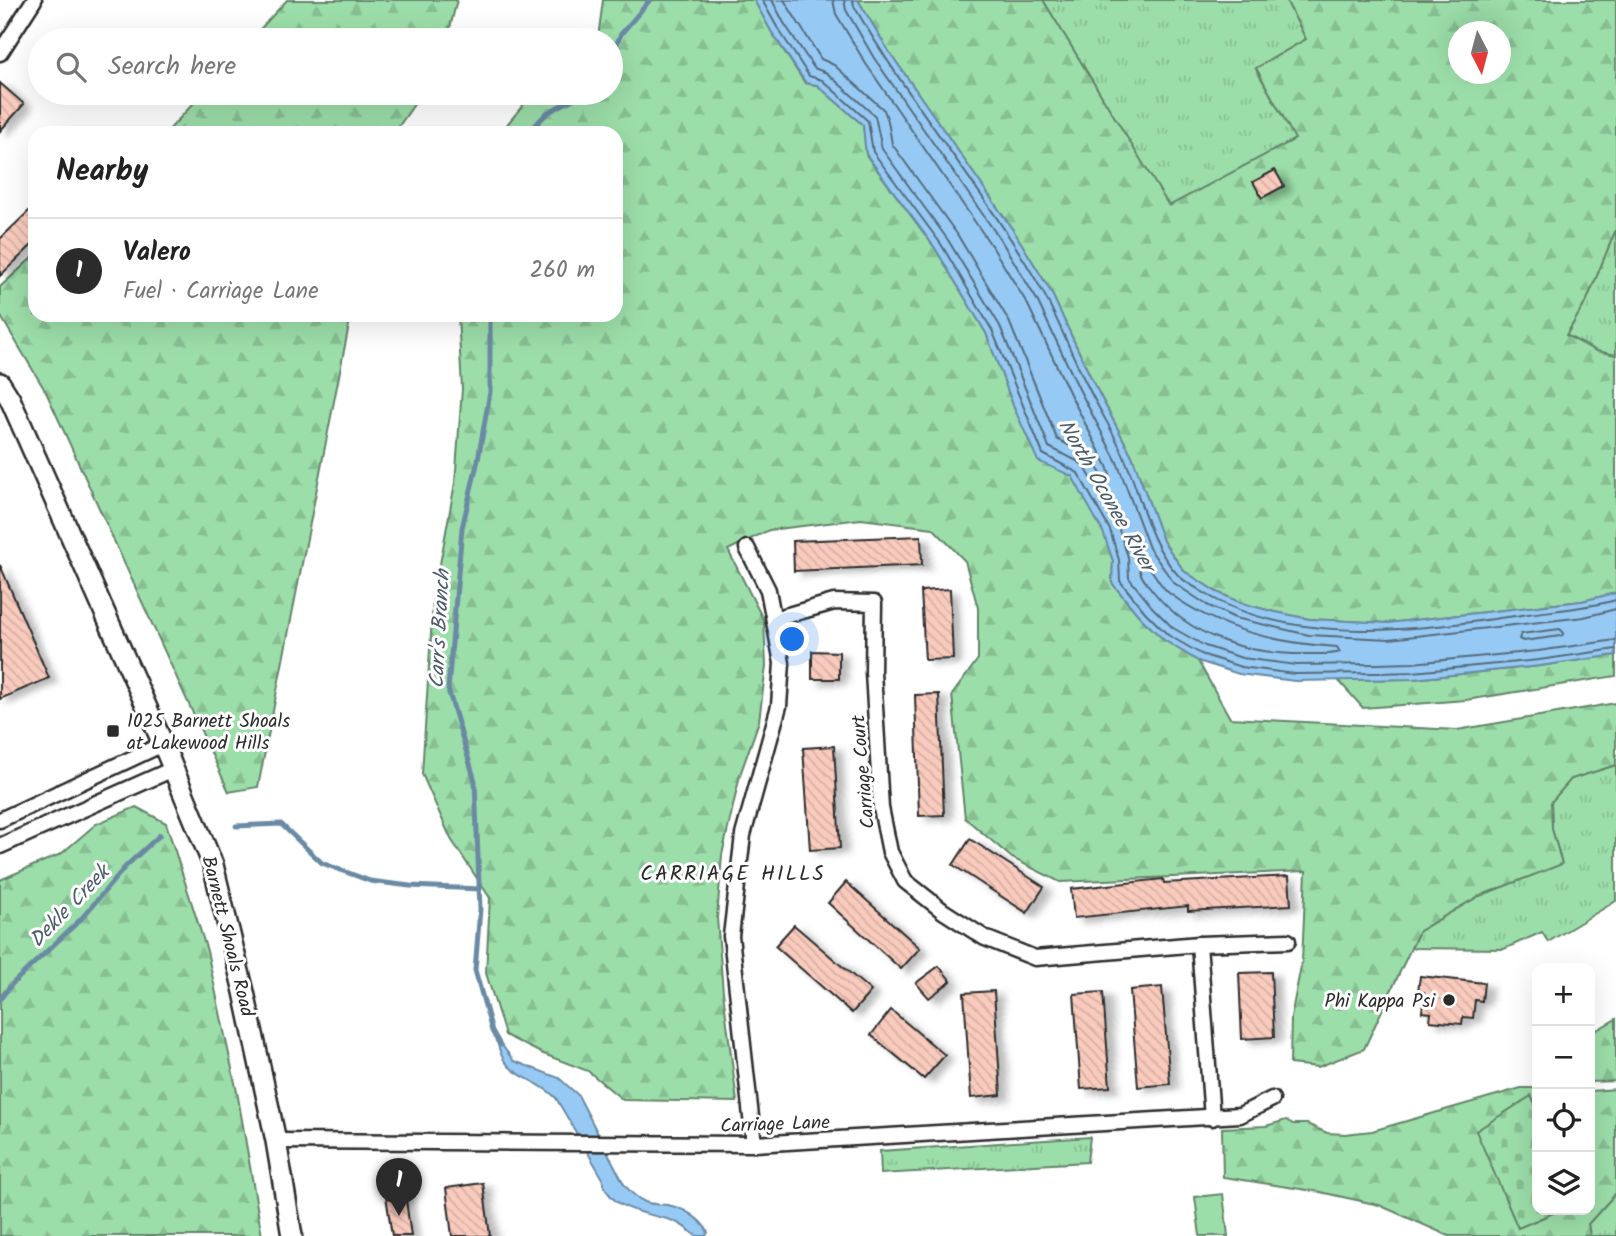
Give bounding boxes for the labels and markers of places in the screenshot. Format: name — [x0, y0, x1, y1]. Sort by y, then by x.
place label: 1025 Barnett Shoals at Lakewood Hills — [127, 707, 290, 759]
marker: 1025 Barnett Shoals at Lakewood Hills — [105, 723, 121, 739]
place label: Phi Kappa Psi — [1325, 987, 1436, 1017]
marker: Phi Kappa Psi — [1441, 992, 1457, 1008]
pin: 1 — [376, 1158, 422, 1216]

